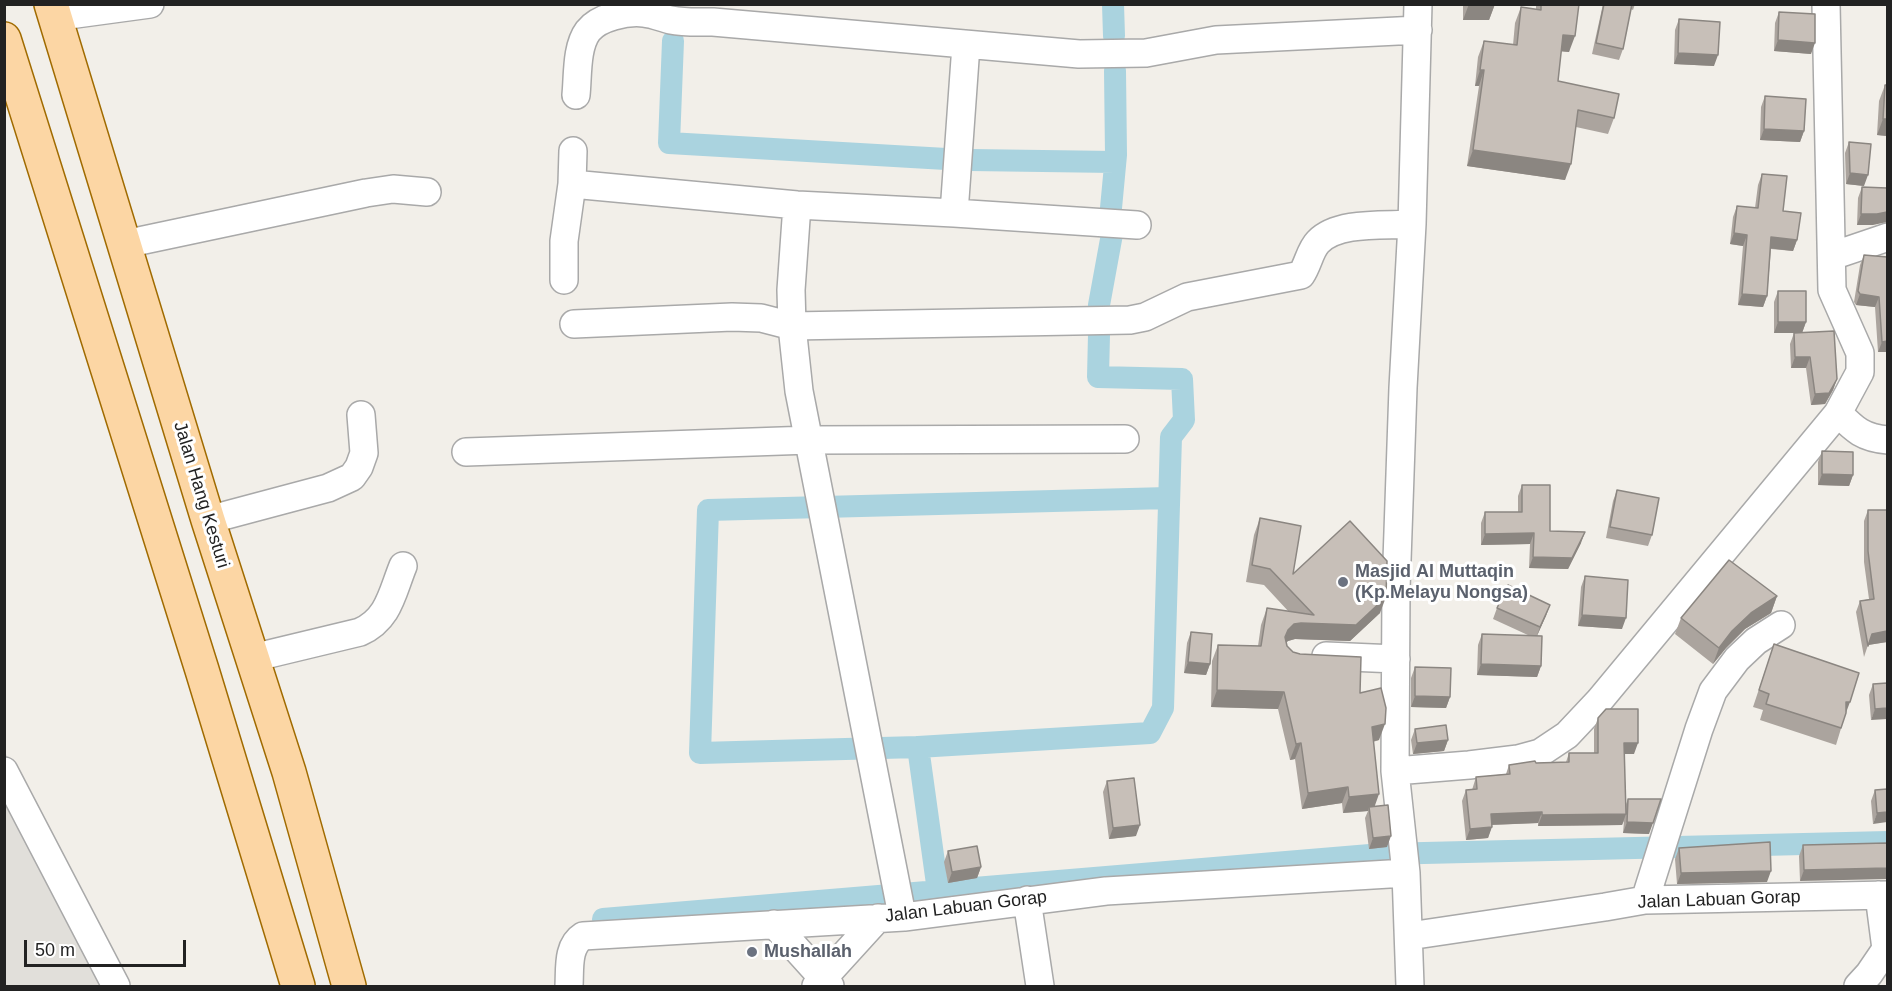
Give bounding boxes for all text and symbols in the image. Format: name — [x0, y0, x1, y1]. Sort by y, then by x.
street label: Jalan Hang Kesturi — [168, 419, 234, 571]
place label: Masjid Al Muttaqin (Kp.Melayu Nongsa) — [1355, 561, 1528, 604]
marker: Masjid Al Muttaqin (Kp.Melayu Nongsa) — [1336, 575, 1350, 589]
street label: Jalan Labuan Gorap — [884, 886, 1048, 928]
street label: Jalan Labuan Gorap — [1637, 886, 1801, 914]
scale bar — [27, 928, 189, 966]
text: 50 m — [35, 940, 75, 960]
place label: Mushallah — [764, 941, 852, 963]
marker: Mushallah — [745, 945, 759, 959]

